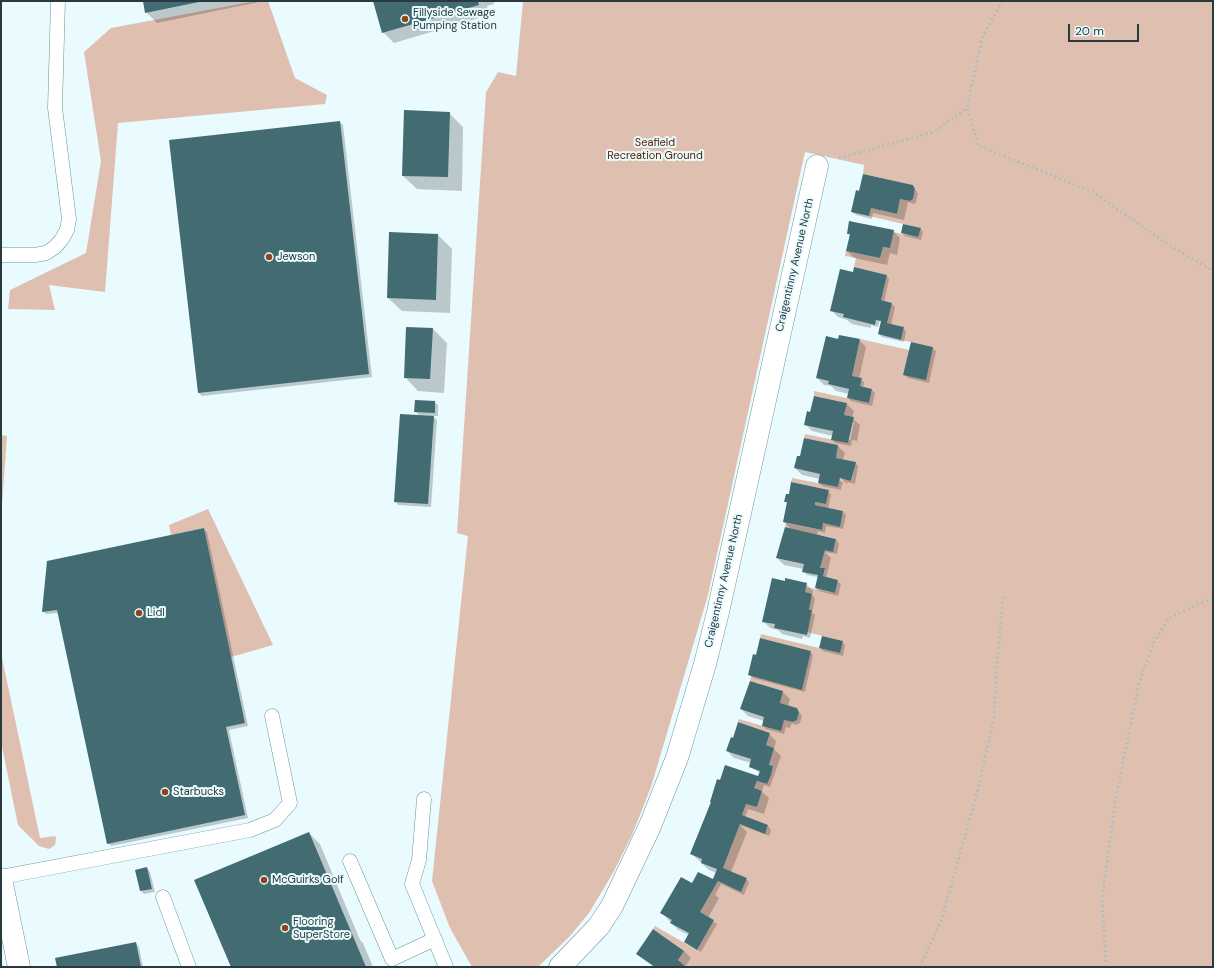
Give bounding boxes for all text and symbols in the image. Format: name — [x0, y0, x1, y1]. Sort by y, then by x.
place label: Fillyside Sewage Pumping Station — [413, 6, 497, 32]
marker: Fillyside Sewage Pumping Station — [400, 14, 410, 24]
scale bar — [1070, 16, 1141, 42]
text: 20 m — [1075, 23, 1104, 39]
park label: Seafield Recreation Ground — [607, 136, 703, 162]
street label: Craigentinny Avenue North — [773, 197, 817, 333]
place label: Jewson — [277, 250, 315, 264]
marker: Jewson — [264, 252, 274, 262]
street label: Craigentinny Avenue North — [702, 513, 746, 649]
place label: Lidl — [147, 606, 165, 620]
marker: Lidl — [134, 608, 144, 618]
place label: Starbucks — [173, 785, 224, 799]
marker: Starbucks — [160, 787, 170, 797]
place label: McGuirks Golf — [272, 873, 344, 887]
marker: McGuirks Golf — [259, 875, 269, 885]
place label: Flooring SuperStore — [293, 915, 350, 941]
marker: Flooring SuperStore — [280, 923, 290, 933]

